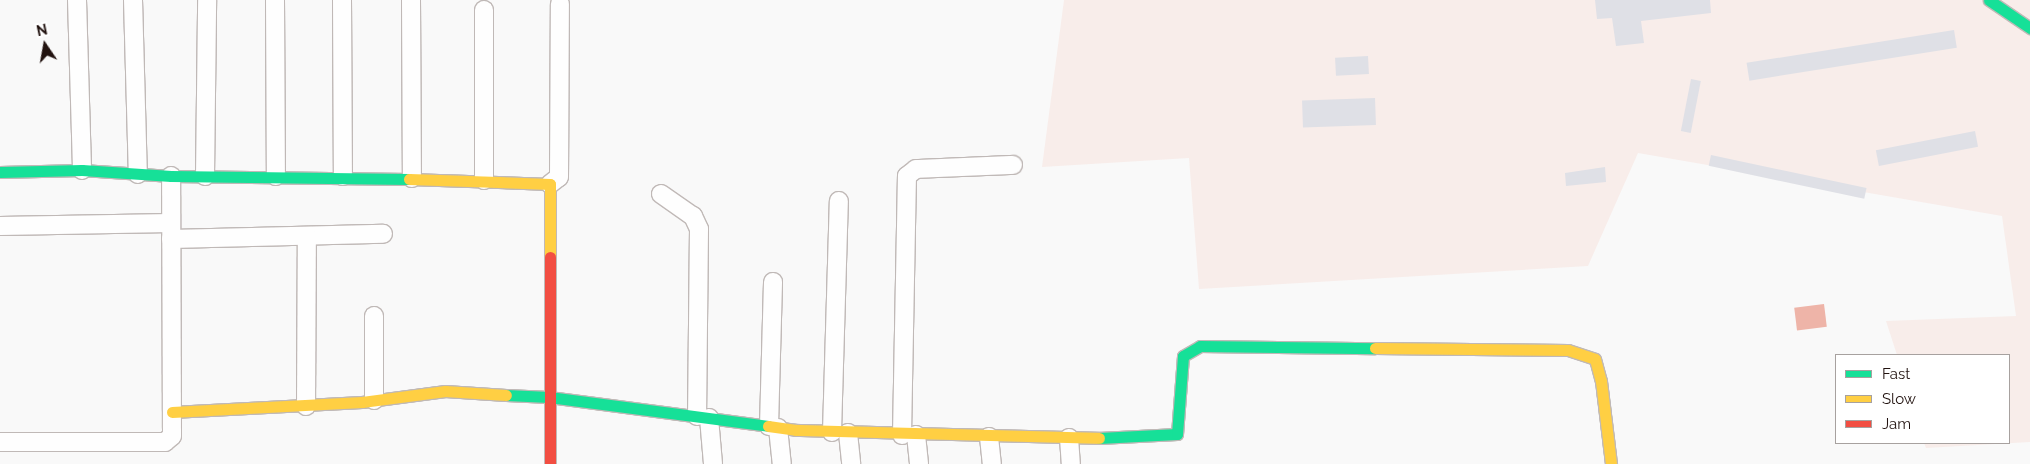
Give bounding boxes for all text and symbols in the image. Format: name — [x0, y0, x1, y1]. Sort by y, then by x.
north arrow — [20, 20, 70, 70]
text: N — [35, 21, 49, 39]
legend — [1835, 354, 2010, 444]
text: Fast — [1882, 365, 1910, 383]
text: Slow — [1882, 390, 1916, 408]
text: Jam — [1882, 415, 1911, 433]

